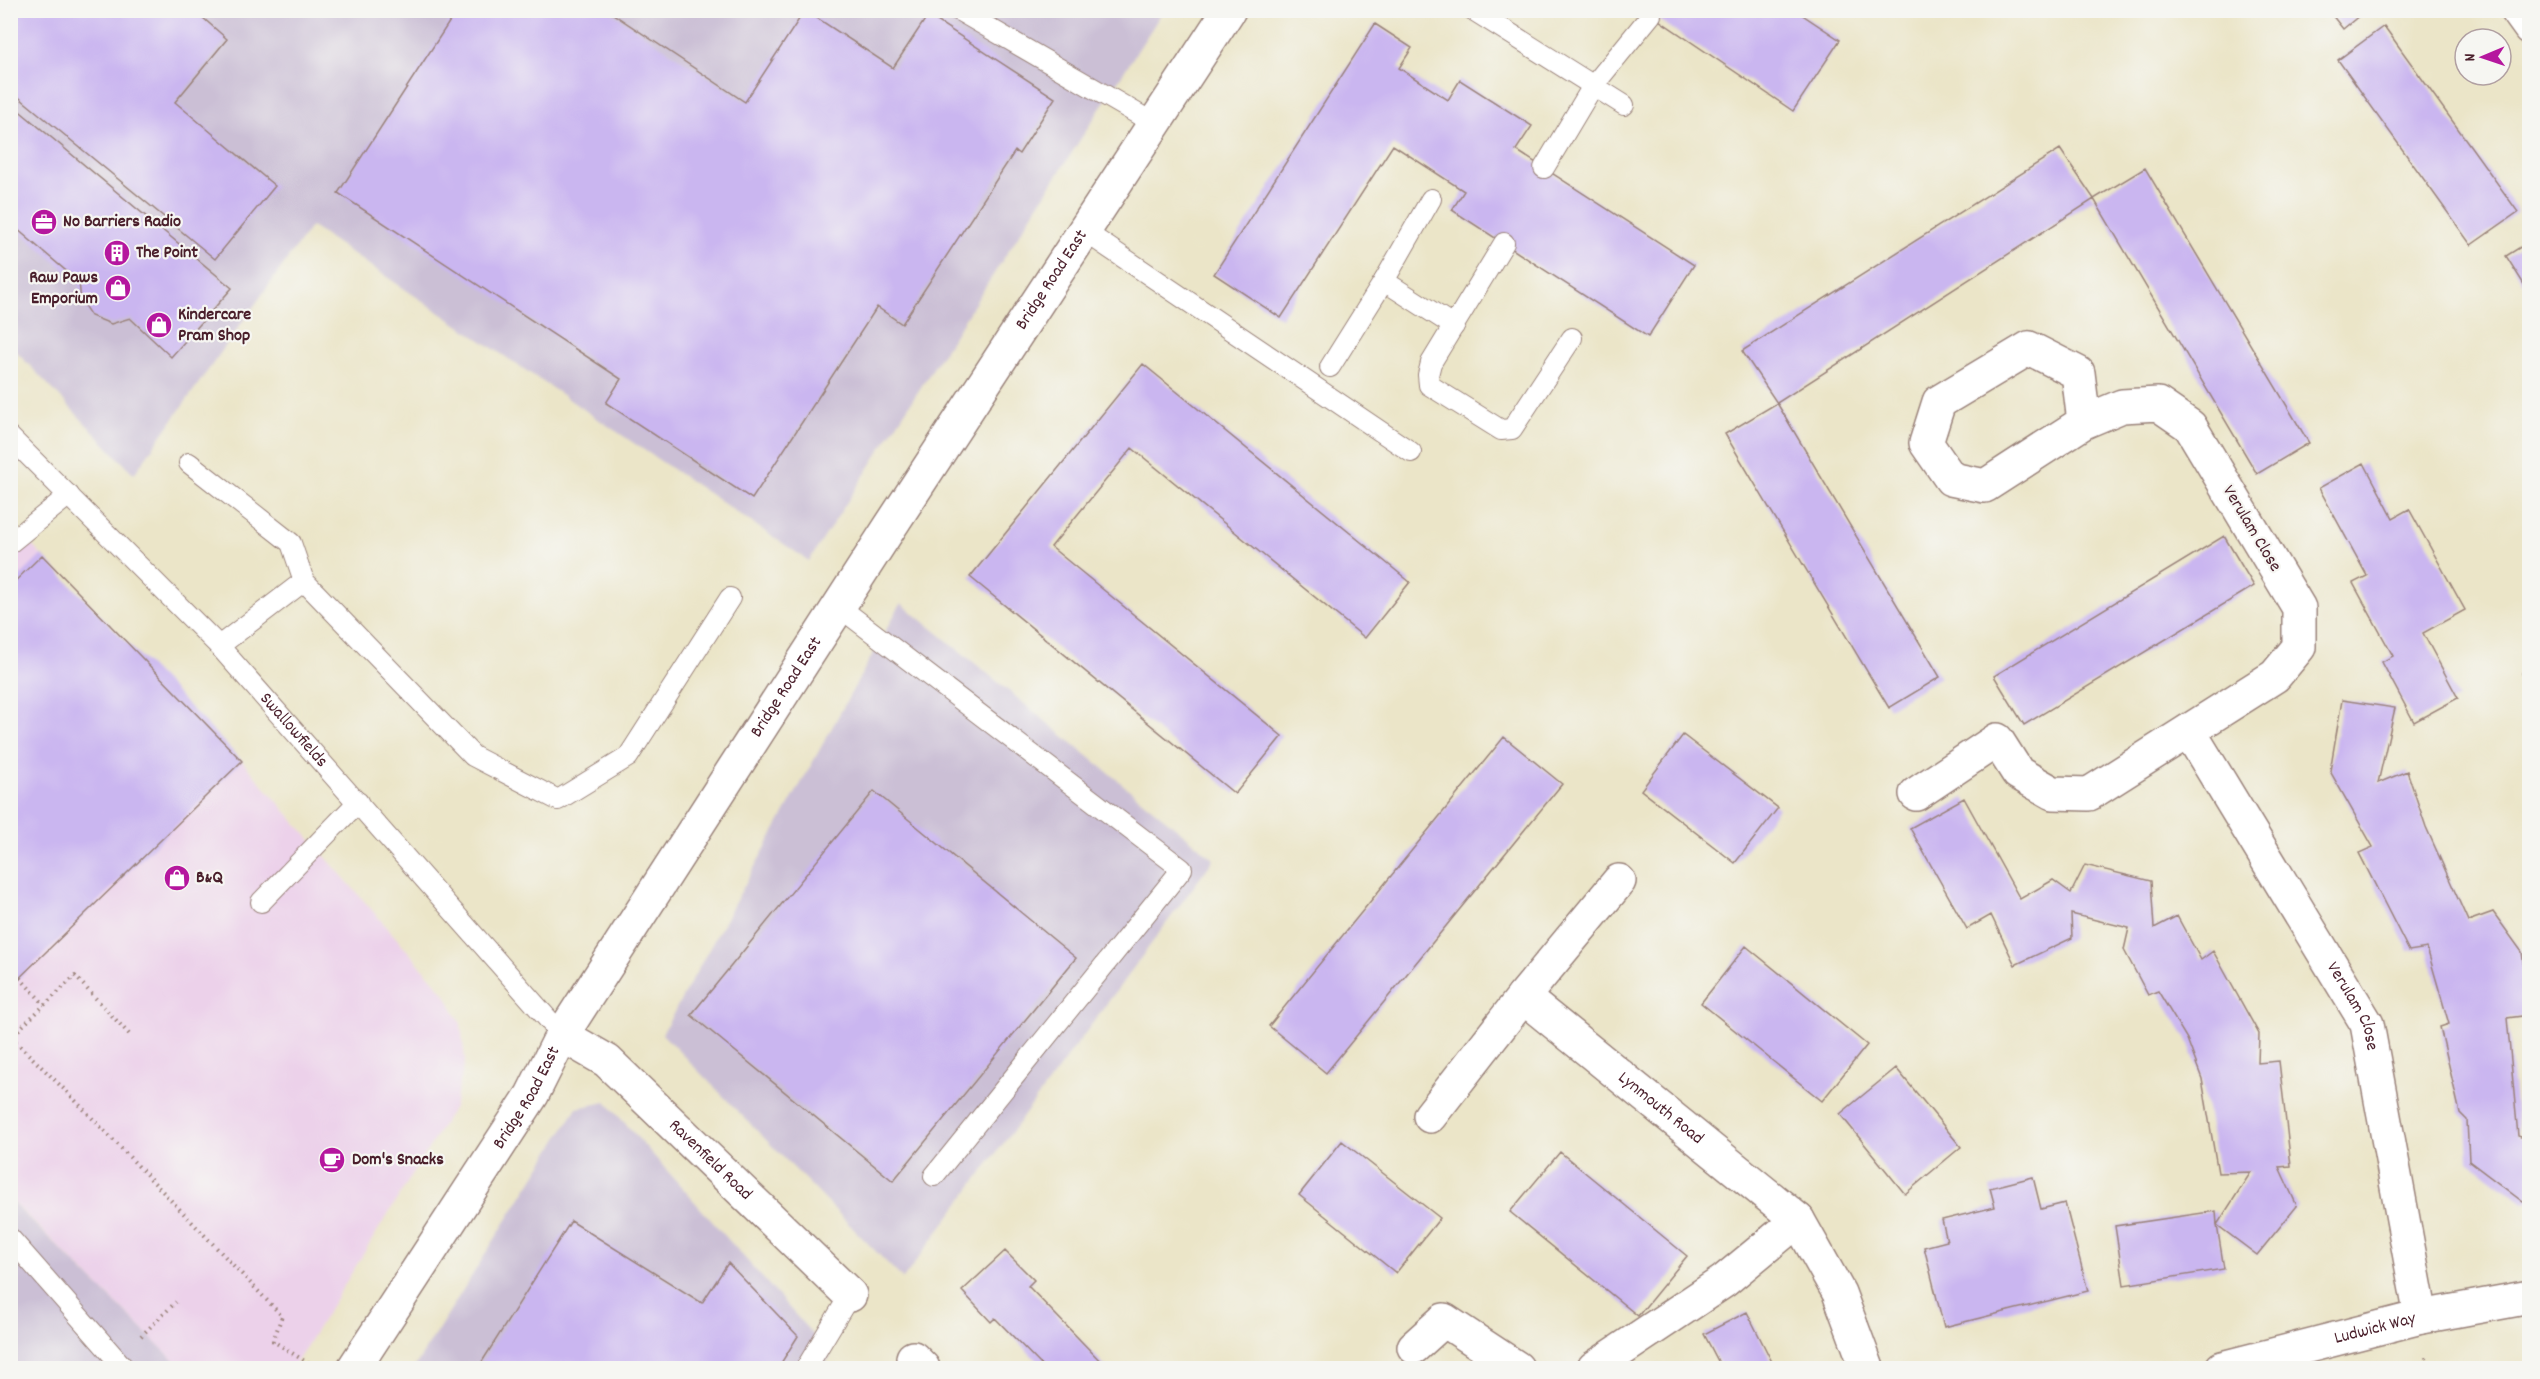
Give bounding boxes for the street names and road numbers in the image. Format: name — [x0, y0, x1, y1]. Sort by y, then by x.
street label: Bridge Road East — [1010, 225, 1094, 335]
street label: Verulam Close — [2215, 481, 2287, 577]
street label: Bridge Road East — [745, 632, 829, 743]
street label: Swallowfields — [253, 687, 333, 773]
street label: Verulam Close — [2320, 957, 2384, 1053]
street label: Bridge Road East — [487, 1042, 567, 1154]
street label: Lynmouth Road — [1612, 1066, 1709, 1151]
street label: Ravenfield Road — [663, 1114, 758, 1207]
street label: Ludwick Way — [2332, 1306, 2419, 1351]

